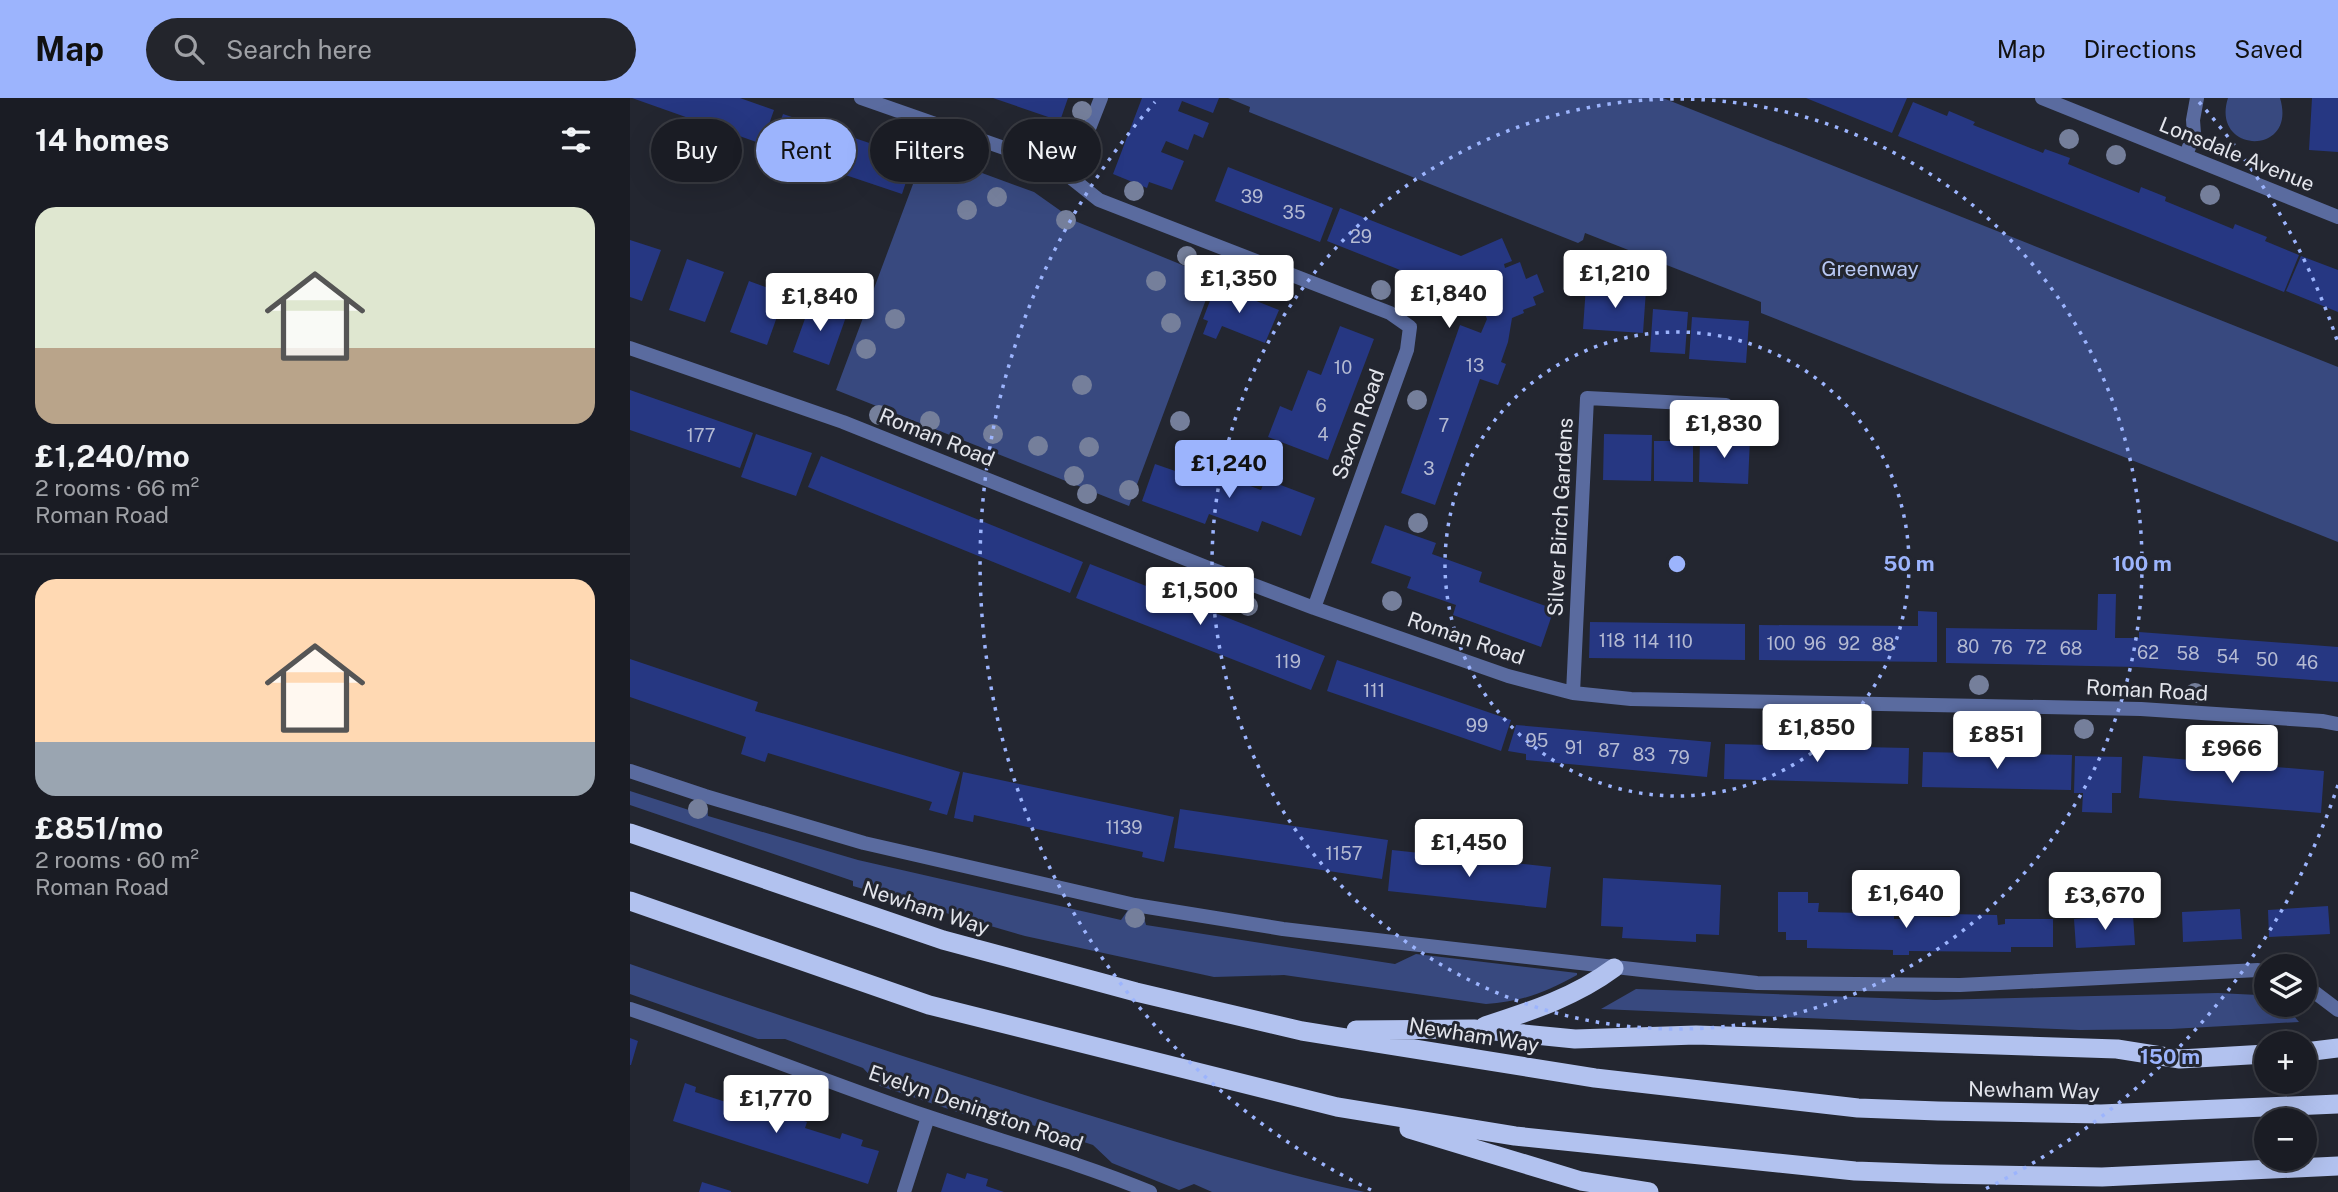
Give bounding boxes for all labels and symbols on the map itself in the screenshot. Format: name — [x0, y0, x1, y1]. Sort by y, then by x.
street label: Lonsdale Avenue — [2156, 111, 2318, 197]
house number: 39 — [1241, 186, 1263, 207]
house number: 35 — [1283, 202, 1305, 223]
house number: 29 — [1350, 226, 1372, 247]
pin: £1,210 — [1558, 250, 1672, 310]
pin: £1,350 — [1182, 256, 1296, 315]
park label: Greenway — [1821, 256, 1919, 281]
pin: £1,840 — [1392, 271, 1506, 330]
pin: £1,840 — [763, 274, 877, 333]
house number: 13 — [1466, 355, 1484, 376]
house number: 10 — [1334, 357, 1352, 378]
street label: Saxon Road — [1326, 365, 1390, 483]
house number: 6 — [1315, 395, 1327, 416]
pin: £1,830 — [1667, 400, 1781, 460]
street label: Roman Road — [876, 402, 998, 472]
house number: 7 — [1439, 415, 1449, 436]
street label: Silver Birch Gardens — [1542, 417, 1578, 617]
house number: 4 — [1317, 424, 1329, 445]
house number: 177 — [686, 425, 716, 446]
pin: £1,240 — [1172, 440, 1286, 500]
house number: 3 — [1423, 458, 1435, 479]
text: 50 m — [1883, 551, 1935, 576]
text: 100 m — [2112, 551, 2172, 576]
centre of rings — [1665, 552, 1689, 576]
pin: £1,500 — [1143, 568, 1257, 627]
street label: Roman Road — [1404, 606, 1528, 670]
house number: 118 — [1599, 630, 1625, 651]
house number: 114 — [1633, 631, 1659, 652]
house number: 110 — [1667, 631, 1693, 652]
house number: 100 — [1766, 633, 1796, 654]
house number: 96 — [1804, 633, 1826, 654]
house number: 92 — [1838, 633, 1860, 654]
house number: 88 — [1871, 634, 1895, 655]
house number: 80 — [1957, 636, 1979, 657]
house number: 76 — [1991, 637, 2013, 658]
house number: 72 — [2025, 637, 2047, 658]
house number: 68 — [2060, 638, 2082, 659]
house number: 62 — [2137, 642, 2159, 663]
house number: 58 — [2176, 643, 2200, 664]
house number: 54 — [2217, 646, 2239, 667]
house number: 50 — [2256, 649, 2278, 670]
house number: 119 — [1275, 651, 1301, 672]
house number: 46 — [2296, 652, 2318, 673]
street label: Roman Road — [2085, 674, 2209, 706]
house number: 111 — [1363, 680, 1385, 701]
pin: £1,850 — [1760, 704, 1874, 764]
pin: £851 — [1956, 712, 2038, 771]
house number: 99 — [1466, 715, 1488, 736]
pin: £966 — [2191, 726, 2273, 785]
house number: 95 — [1526, 730, 1548, 751]
house number: 91 — [1565, 737, 1583, 758]
house number: 87 — [1598, 740, 1620, 761]
house number: 83 — [1633, 744, 1655, 765]
house number: 79 — [1668, 747, 1690, 768]
house number: 1139 — [1105, 817, 1143, 838]
pin: £1,450 — [1412, 820, 1526, 879]
house number: 1157 — [1326, 843, 1363, 864]
pin: £1,640 — [1849, 870, 1963, 930]
pin: £3,670 — [2048, 872, 2162, 932]
street label: Newham Way — [859, 876, 993, 940]
street label: Newham Way — [1407, 1012, 1541, 1058]
text: 150 m — [2140, 1044, 2200, 1069]
street label: Evelyn Denington Road — [865, 1060, 1087, 1156]
pin: £1,770 — [719, 1076, 833, 1135]
street label: Newham Way — [1968, 1076, 2100, 1104]

